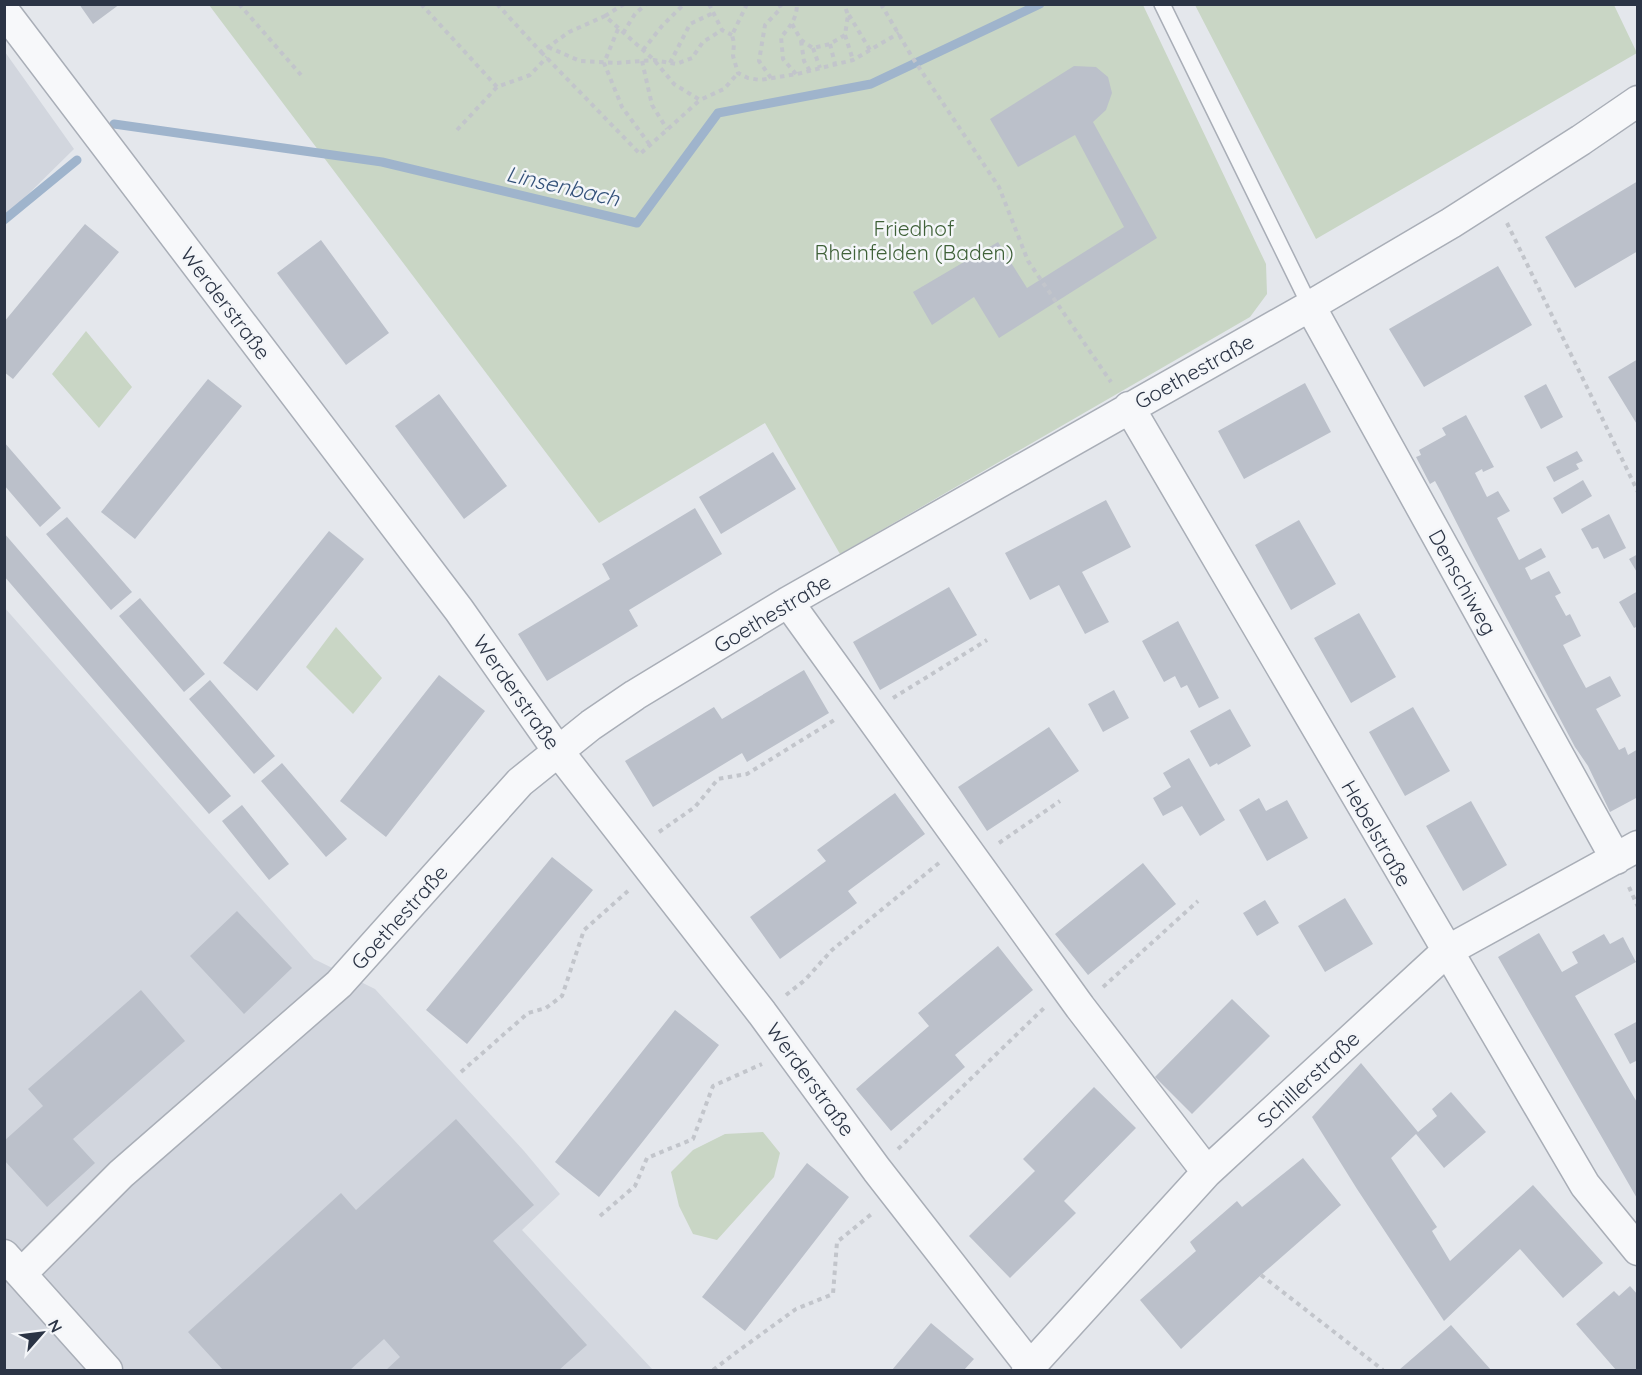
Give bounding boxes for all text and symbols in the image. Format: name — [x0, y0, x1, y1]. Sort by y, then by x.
water label: Linsenbach — [504, 159, 623, 213]
park label: Friedhof Rheinfelden (Baden) — [814, 215, 1014, 265]
street label: Werderstraße — [175, 242, 277, 364]
street label: Goethestraße — [1130, 328, 1258, 414]
street label: Denschiweg — [1423, 524, 1503, 640]
street label: Goethestraße — [709, 568, 835, 658]
street label: Werderstraße — [468, 630, 566, 754]
street label: Hebelstraße — [1336, 775, 1418, 891]
street label: Goethestraße — [345, 859, 453, 975]
street label: Werderstraße — [761, 1017, 861, 1141]
street label: Schillerstraße — [1251, 1025, 1365, 1133]
north arrow — [12, 1303, 72, 1363]
text: N — [44, 1316, 67, 1336]

